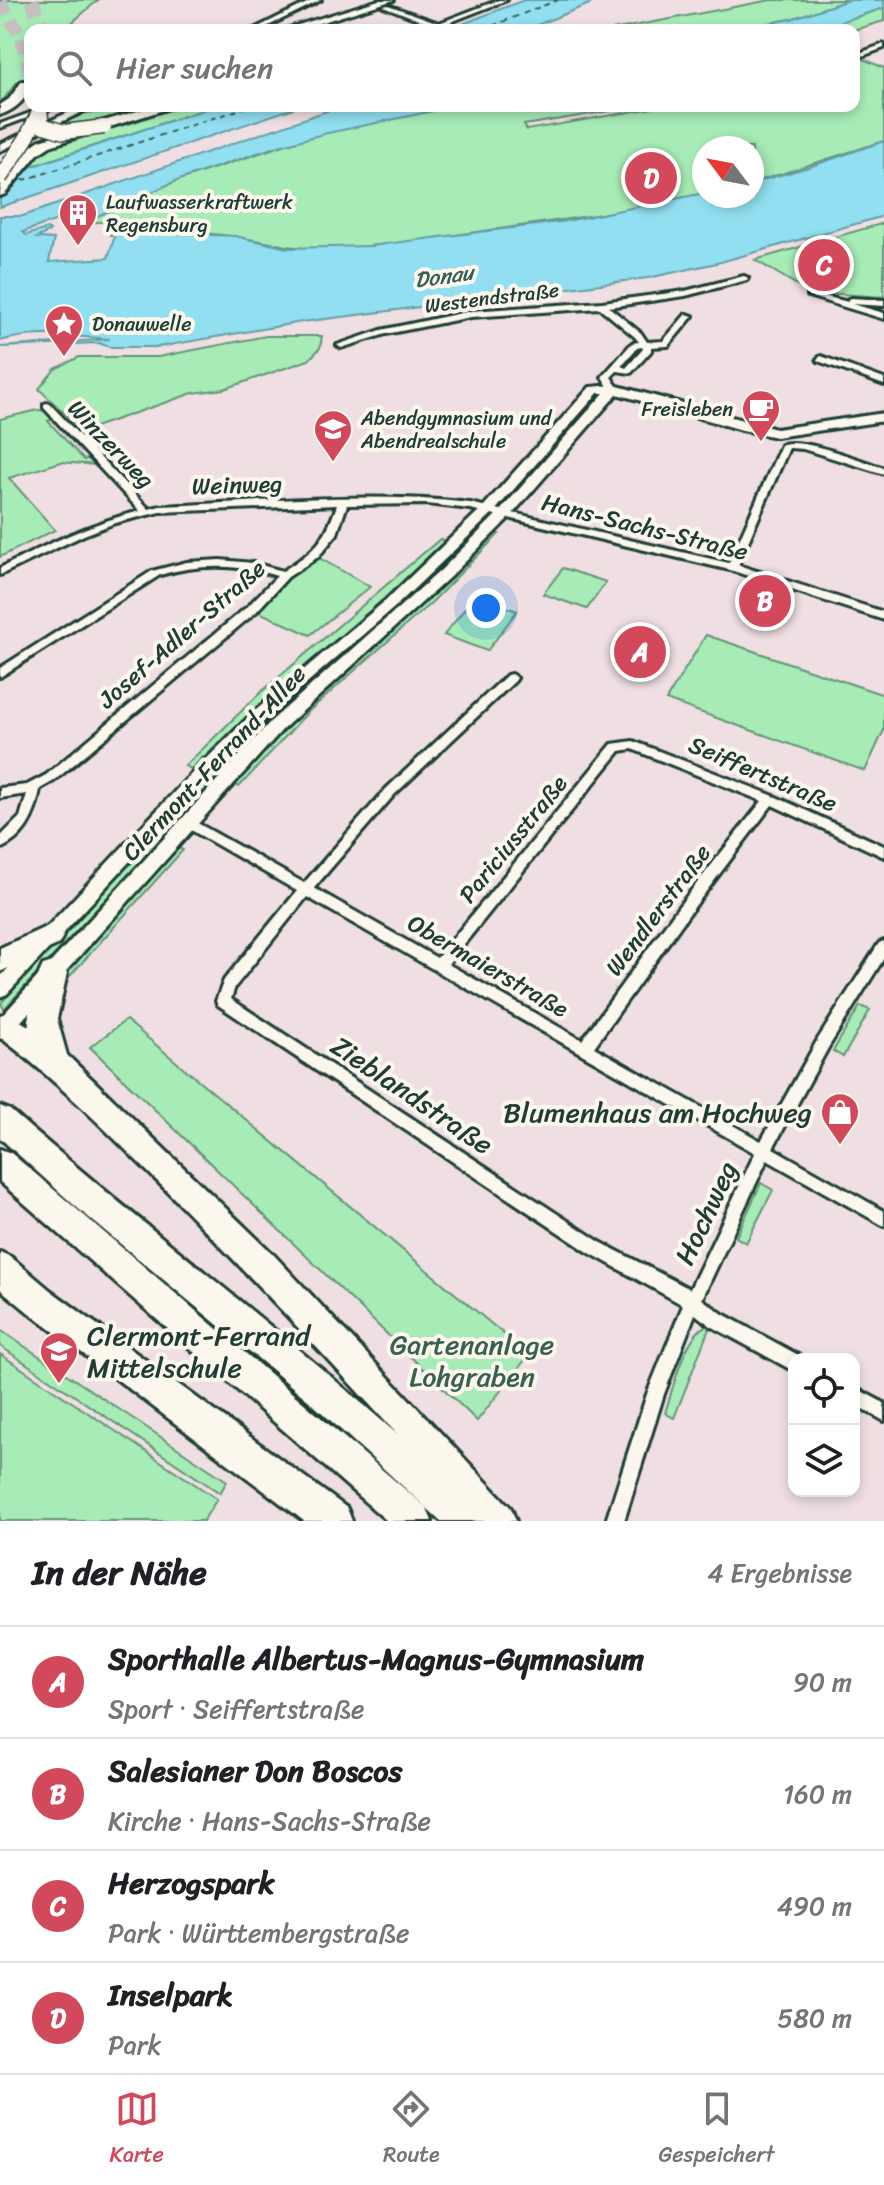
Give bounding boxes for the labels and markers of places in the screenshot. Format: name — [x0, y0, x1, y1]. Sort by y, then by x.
pin: D — [625, 148, 677, 208]
place label: Laufwasserkraftwerk Regensburg — [106, 185, 293, 243]
building icon: Laufwasserkraftwerk Regensburg — [57, 192, 99, 247]
pin: C — [798, 235, 850, 295]
place icon: Donauwelle — [43, 303, 85, 358]
place label: Donauwelle — [92, 307, 191, 342]
cafe icon: Freisleben — [740, 388, 782, 443]
place label: Freisleben — [642, 392, 733, 427]
place label: Abendgymnasium und Abendrealschule — [360, 401, 553, 459]
school or university icon: Abendgymnasium und Abendrealschule — [312, 408, 354, 463]
pin: B — [739, 571, 791, 631]
pin: A — [614, 622, 666, 682]
place label: Blumenhaus am Hochweg — [503, 1088, 812, 1137]
shop icon: Blumenhaus am Hochweg — [819, 1091, 861, 1146]
place label: Clermont-Ferrand Mittelschule — [87, 1311, 312, 1392]
school or university icon: Clermont-Ferrand Mittelschule — [38, 1330, 80, 1385]

